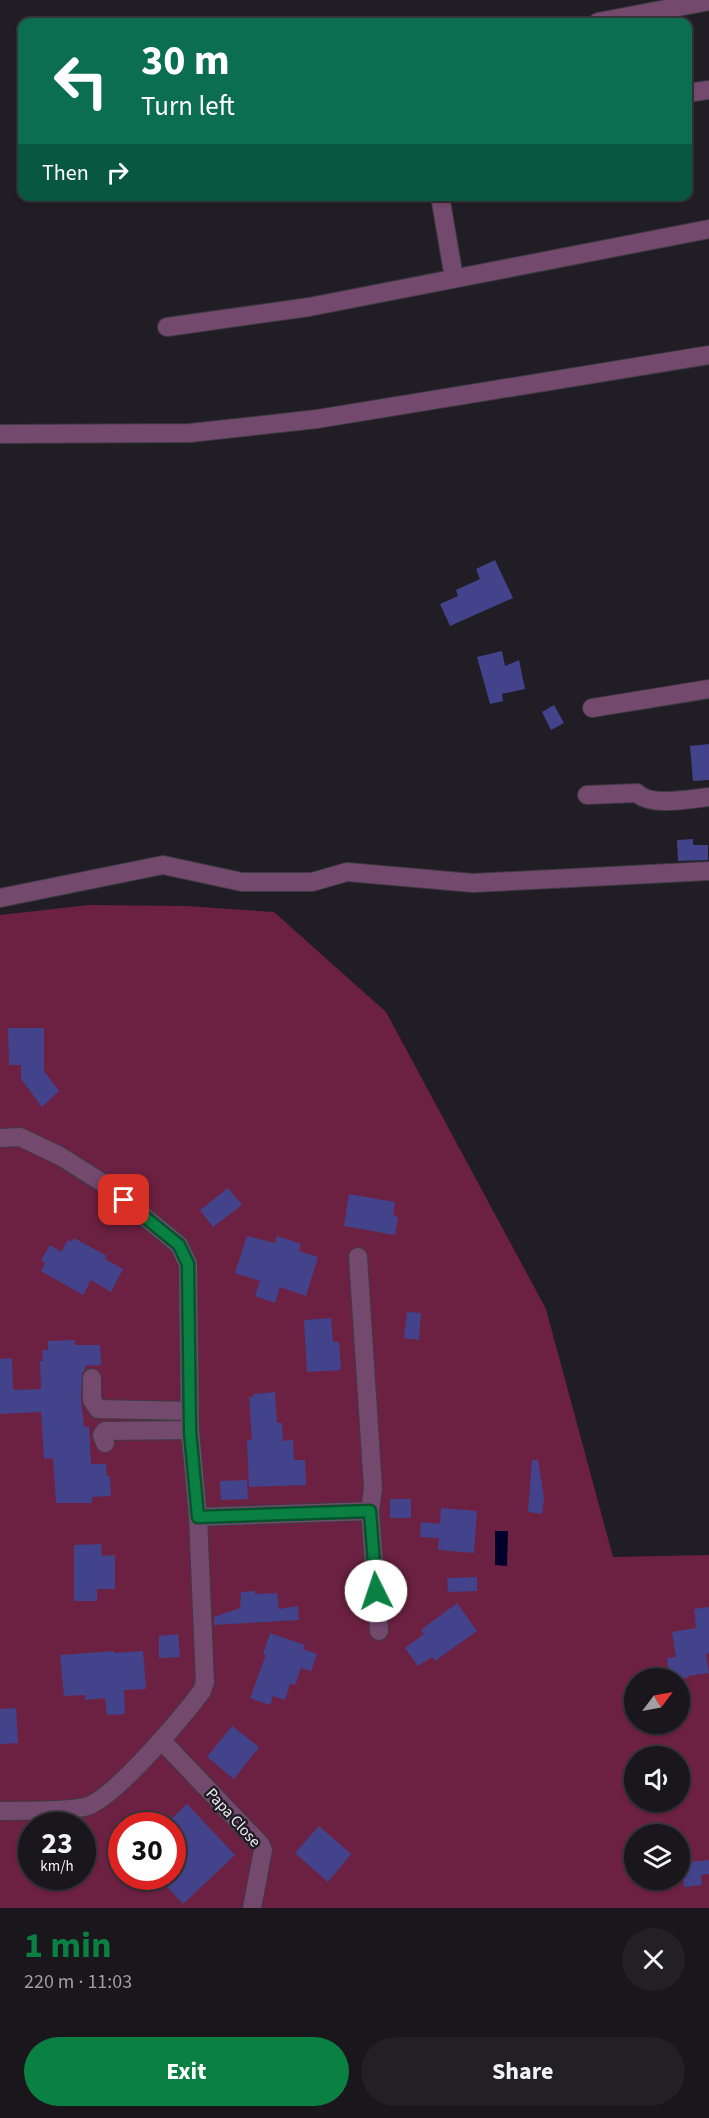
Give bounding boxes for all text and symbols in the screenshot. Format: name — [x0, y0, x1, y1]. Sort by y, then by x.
text: 30 m — [141, 31, 230, 91]
icon: left — [42, 42, 120, 120]
text: Turn left — [141, 87, 235, 126]
icon: right — [101, 156, 134, 189]
text: Then — [42, 157, 89, 189]
pin — [98, 1174, 149, 1225]
icon: arrive — [107, 1183, 140, 1216]
position arrow — [344, 1559, 408, 1623]
north arrow — [624, 1668, 690, 1734]
map controls — [624, 1668, 690, 1890]
button: sound — [624, 1746, 690, 1812]
street label: Papa Close — [201, 1783, 266, 1852]
speed limit sign: 30 — [108, 1812, 186, 1890]
text: 23 — [41, 1822, 73, 1865]
button: layers — [624, 1824, 690, 1890]
text: km/h — [40, 1856, 74, 1877]
text: 1 min — [24, 1920, 112, 1971]
button: close — [622, 1928, 685, 1991]
text: 220 m · 11:03 — [24, 1968, 132, 1996]
button: Exit — [24, 2037, 349, 2106]
button: Share — [361, 2037, 685, 2106]

